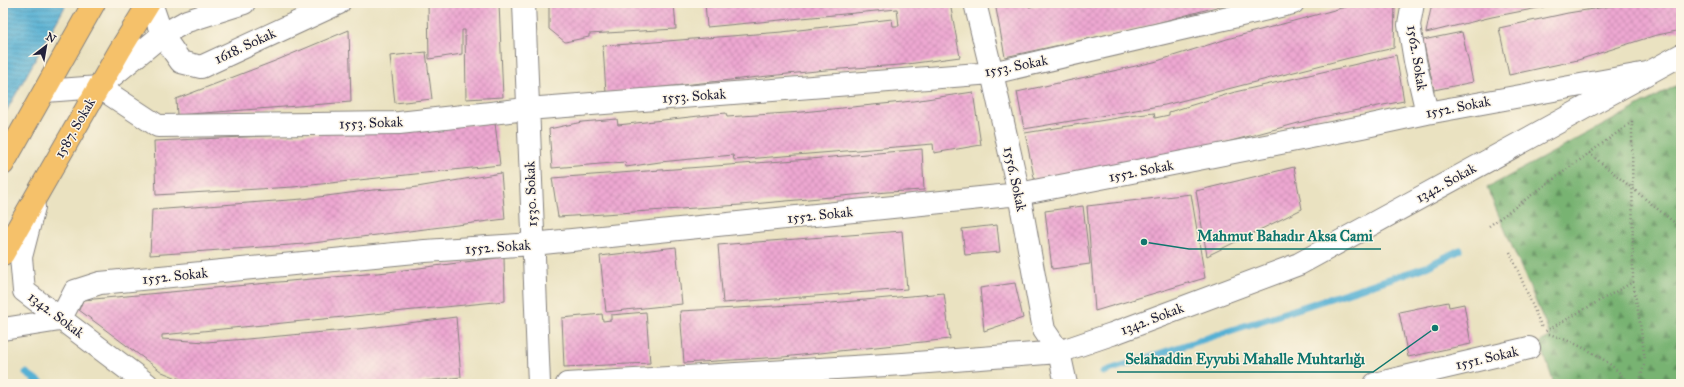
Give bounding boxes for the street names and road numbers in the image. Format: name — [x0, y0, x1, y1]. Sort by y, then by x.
street label: 1618. Sokak — [212, 24, 279, 68]
street label: 1562. Sokak — [1403, 24, 1431, 93]
street label: 1553. Sokak — [983, 51, 1050, 80]
street label: 1553. Sokak — [661, 85, 727, 107]
street label: 1552. Sokak — [1424, 92, 1492, 122]
street label: 1587. Sokak — [51, 94, 99, 161]
street label: 1553. Sokak — [339, 113, 404, 133]
street label: 1556. Sokak — [1000, 145, 1030, 213]
street label: 1552. Sokak — [1107, 156, 1175, 186]
street label: 1342. Sokak — [1413, 159, 1479, 206]
street label: 1530. Sokak — [521, 160, 541, 227]
street label: 1552. Sokak — [786, 203, 854, 227]
street label: 1552. Sokak — [465, 236, 532, 258]
street label: 1552. Sokak — [141, 264, 209, 288]
street label: 1342. Sokak — [24, 288, 88, 342]
street label: 1342. Sokak — [1118, 299, 1186, 339]
street label: 1551. Sokak — [1454, 342, 1521, 373]

